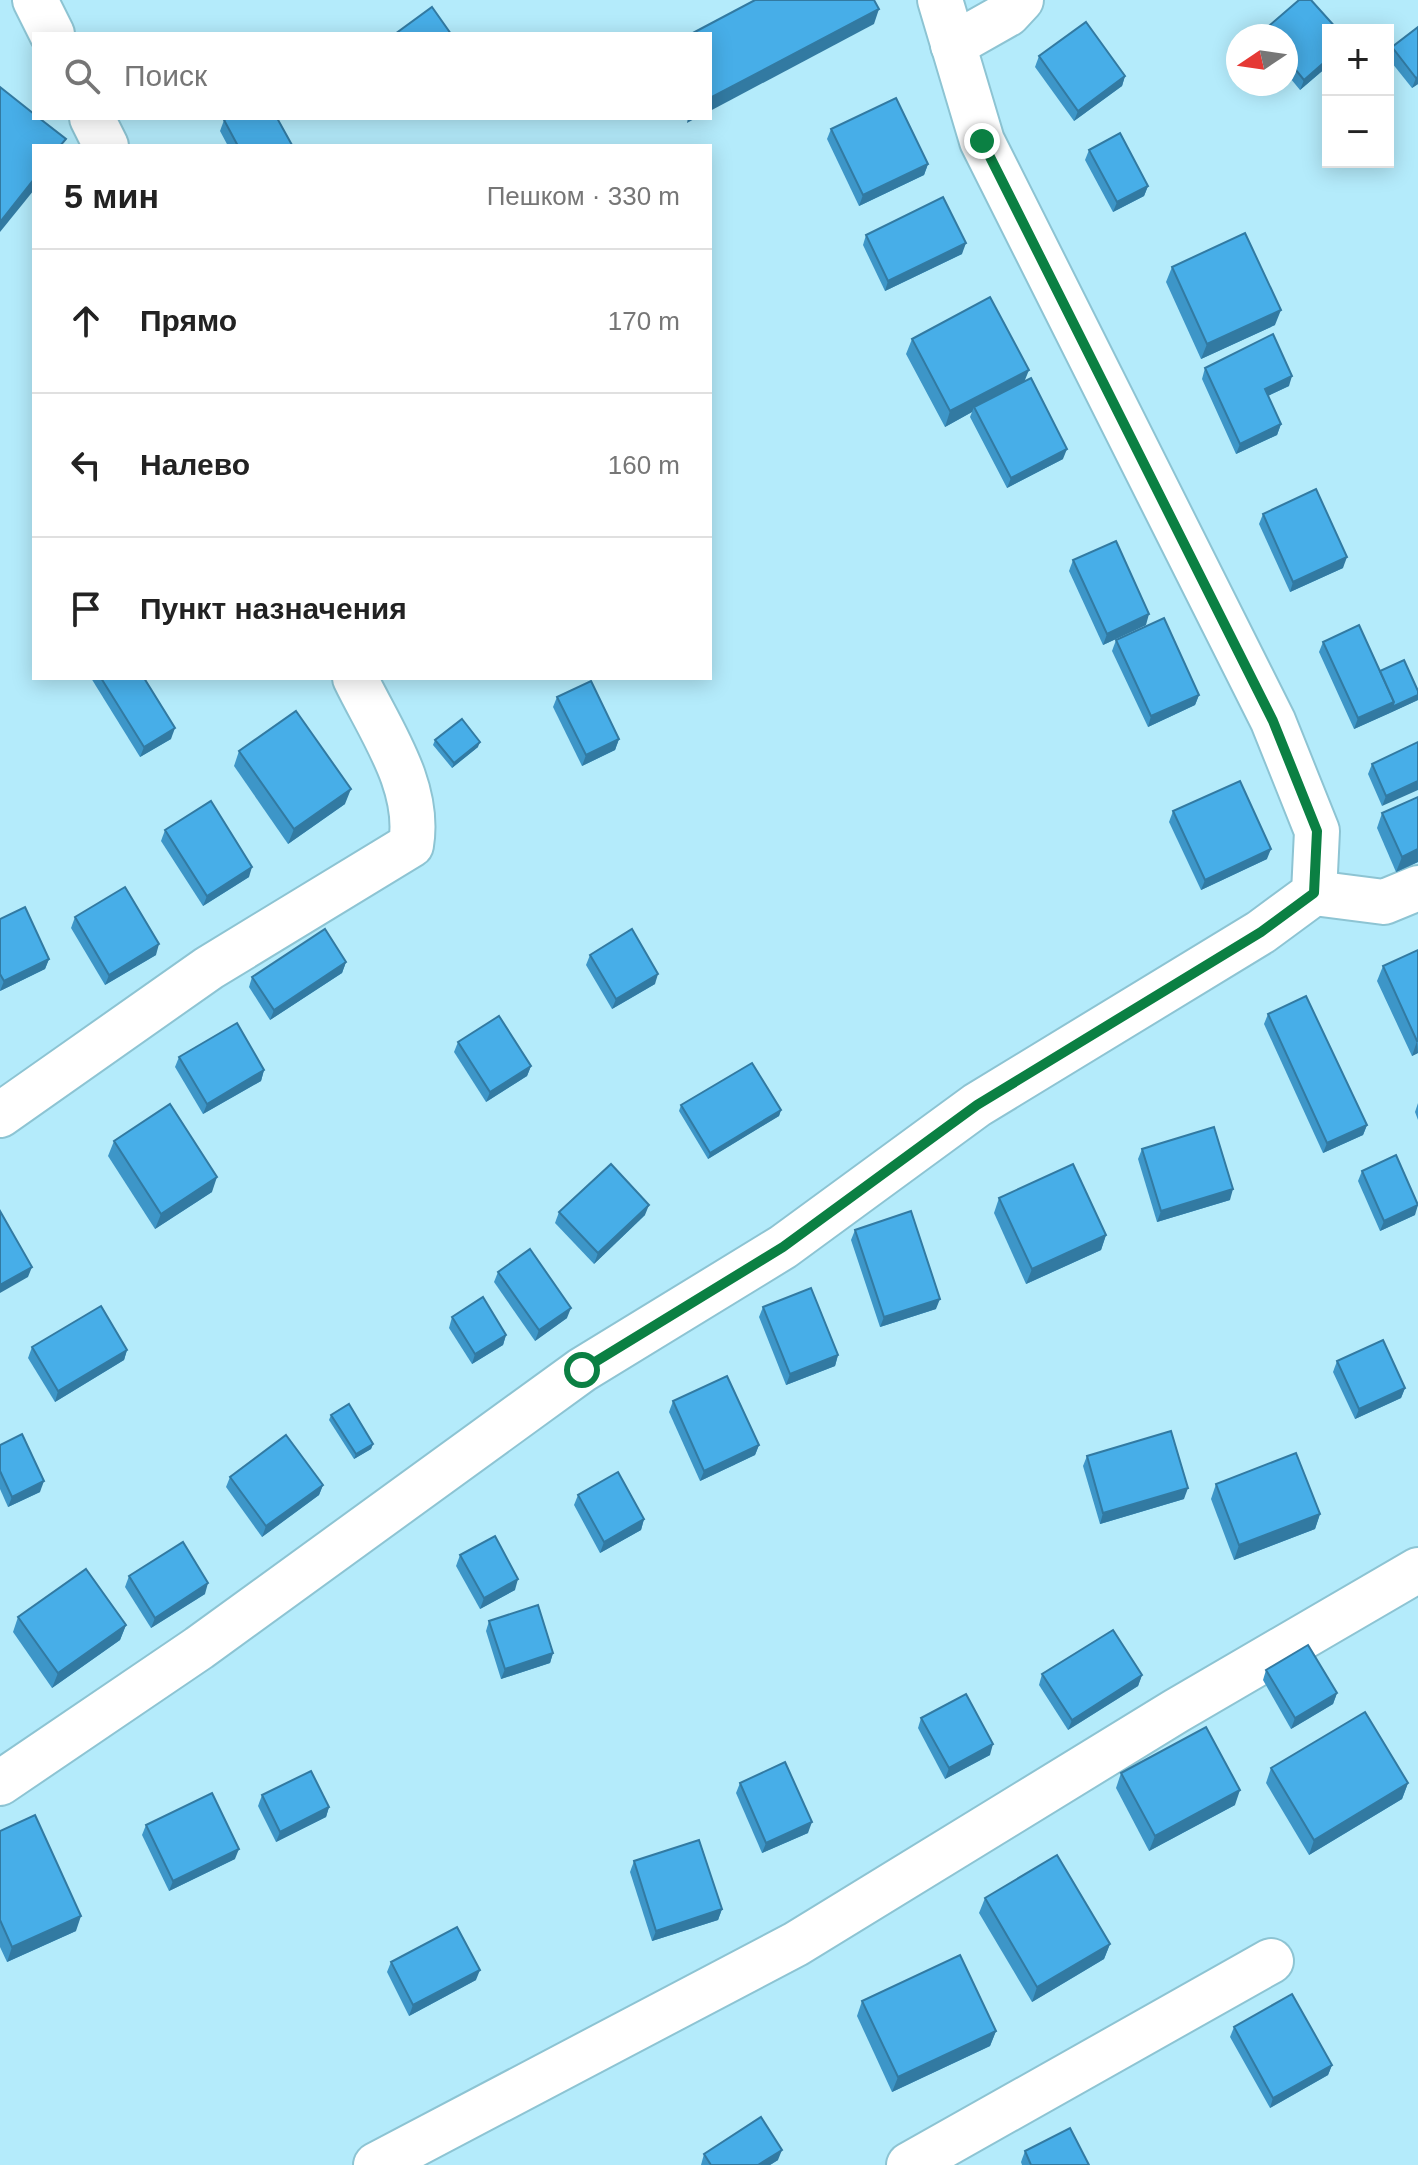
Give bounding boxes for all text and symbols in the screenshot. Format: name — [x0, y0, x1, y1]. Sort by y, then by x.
north arrow — [1226, 24, 1298, 96]
map controls — [1322, 24, 1394, 168]
button: + — [1322, 24, 1394, 96]
search box — [32, 32, 712, 120]
icon: search — [60, 54, 104, 98]
text: Поиск — [124, 59, 207, 92]
button: − — [1322, 96, 1394, 168]
route end — [964, 123, 1000, 159]
text: 5 мин — [64, 177, 159, 215]
text: Пешком · 330 m — [487, 181, 680, 211]
icon: ahead — [64, 299, 108, 343]
text: Прямо — [140, 304, 237, 337]
text: 170 m — [608, 306, 680, 336]
icon: left — [64, 443, 108, 487]
text: Налево — [140, 448, 250, 481]
text: 160 m — [608, 450, 680, 480]
icon: arrive — [64, 587, 108, 631]
text: Пункт назначения — [140, 592, 407, 625]
route start — [564, 1352, 600, 1388]

